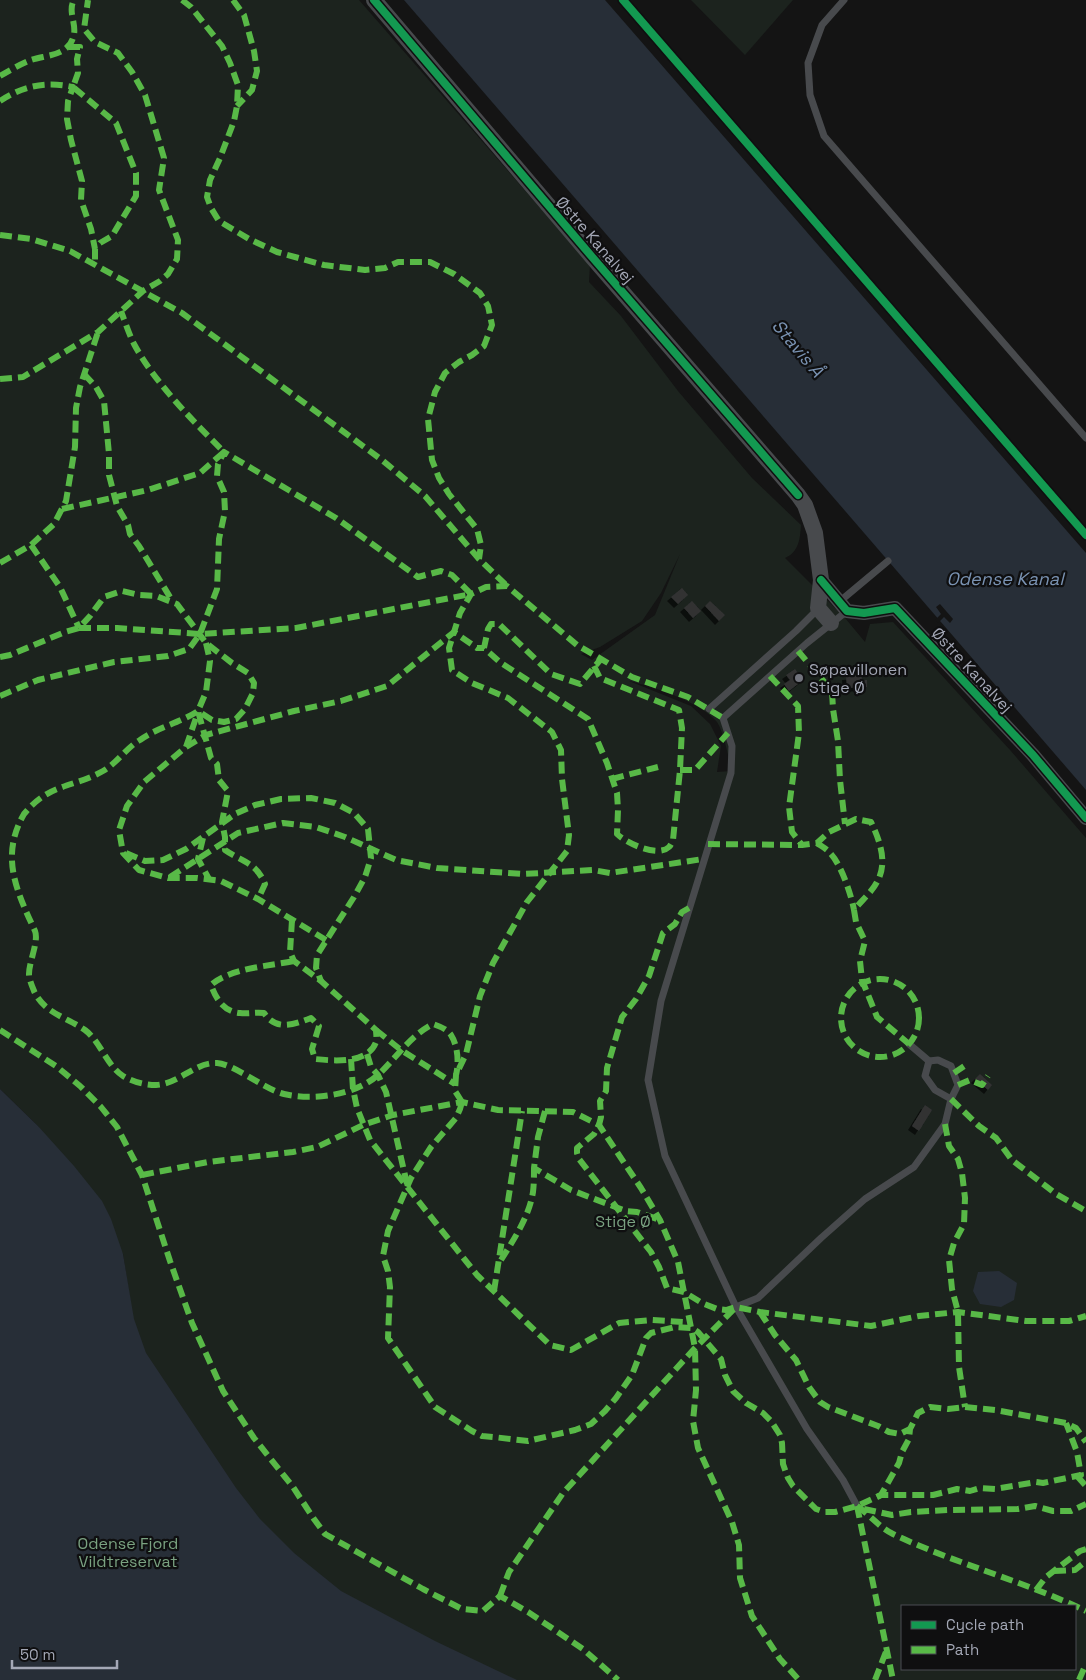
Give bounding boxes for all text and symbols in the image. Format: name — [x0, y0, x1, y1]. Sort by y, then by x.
street label: Østre Kanalvej — [551, 192, 639, 288]
water label: Stavis Å — [767, 314, 829, 382]
water label: Odense Kanal — [946, 567, 1066, 590]
street label: Østre Kanalvej — [927, 623, 1017, 717]
place label: Søpavillonen Stige Ø — [809, 659, 907, 698]
marker: Søpavillonen Stige Ø — [793, 672, 805, 684]
park label: Stige Ø — [595, 1211, 651, 1232]
park label: Odense Fjord Vildtreservat — [78, 1533, 178, 1572]
legend — [901, 1605, 1076, 1670]
text: Cycle path — [946, 1615, 1024, 1634]
scale bar — [12, 1638, 118, 1670]
text: Path — [946, 1640, 979, 1659]
text: 50 m — [20, 1645, 55, 1664]

